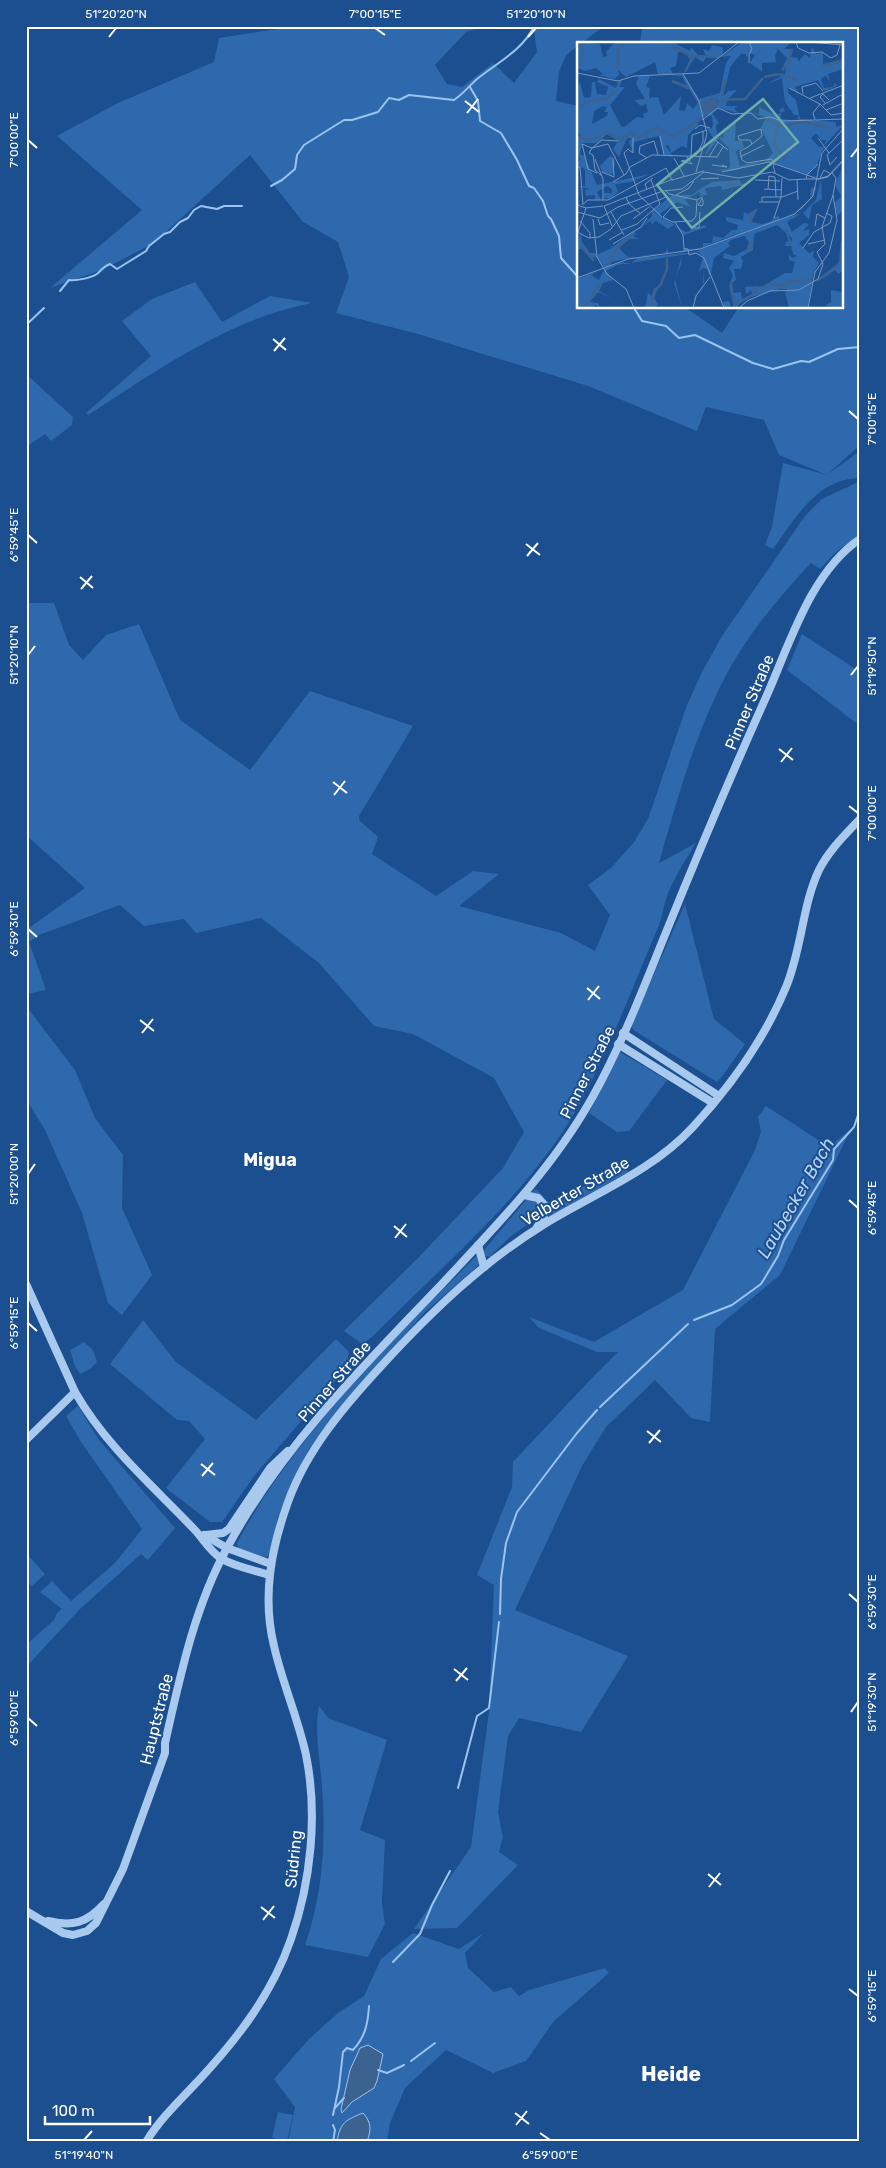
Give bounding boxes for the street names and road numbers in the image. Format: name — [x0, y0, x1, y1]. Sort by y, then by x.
street label: Pinner Straße — [721, 652, 778, 753]
street label: Pinner Straße — [556, 1023, 619, 1122]
street label: Velberter Straße — [518, 1153, 633, 1230]
street label: Pinner Straße — [294, 1337, 375, 1426]
street label: Hauptstraße — [136, 1672, 177, 1767]
street label: Südring — [281, 1829, 306, 1889]

